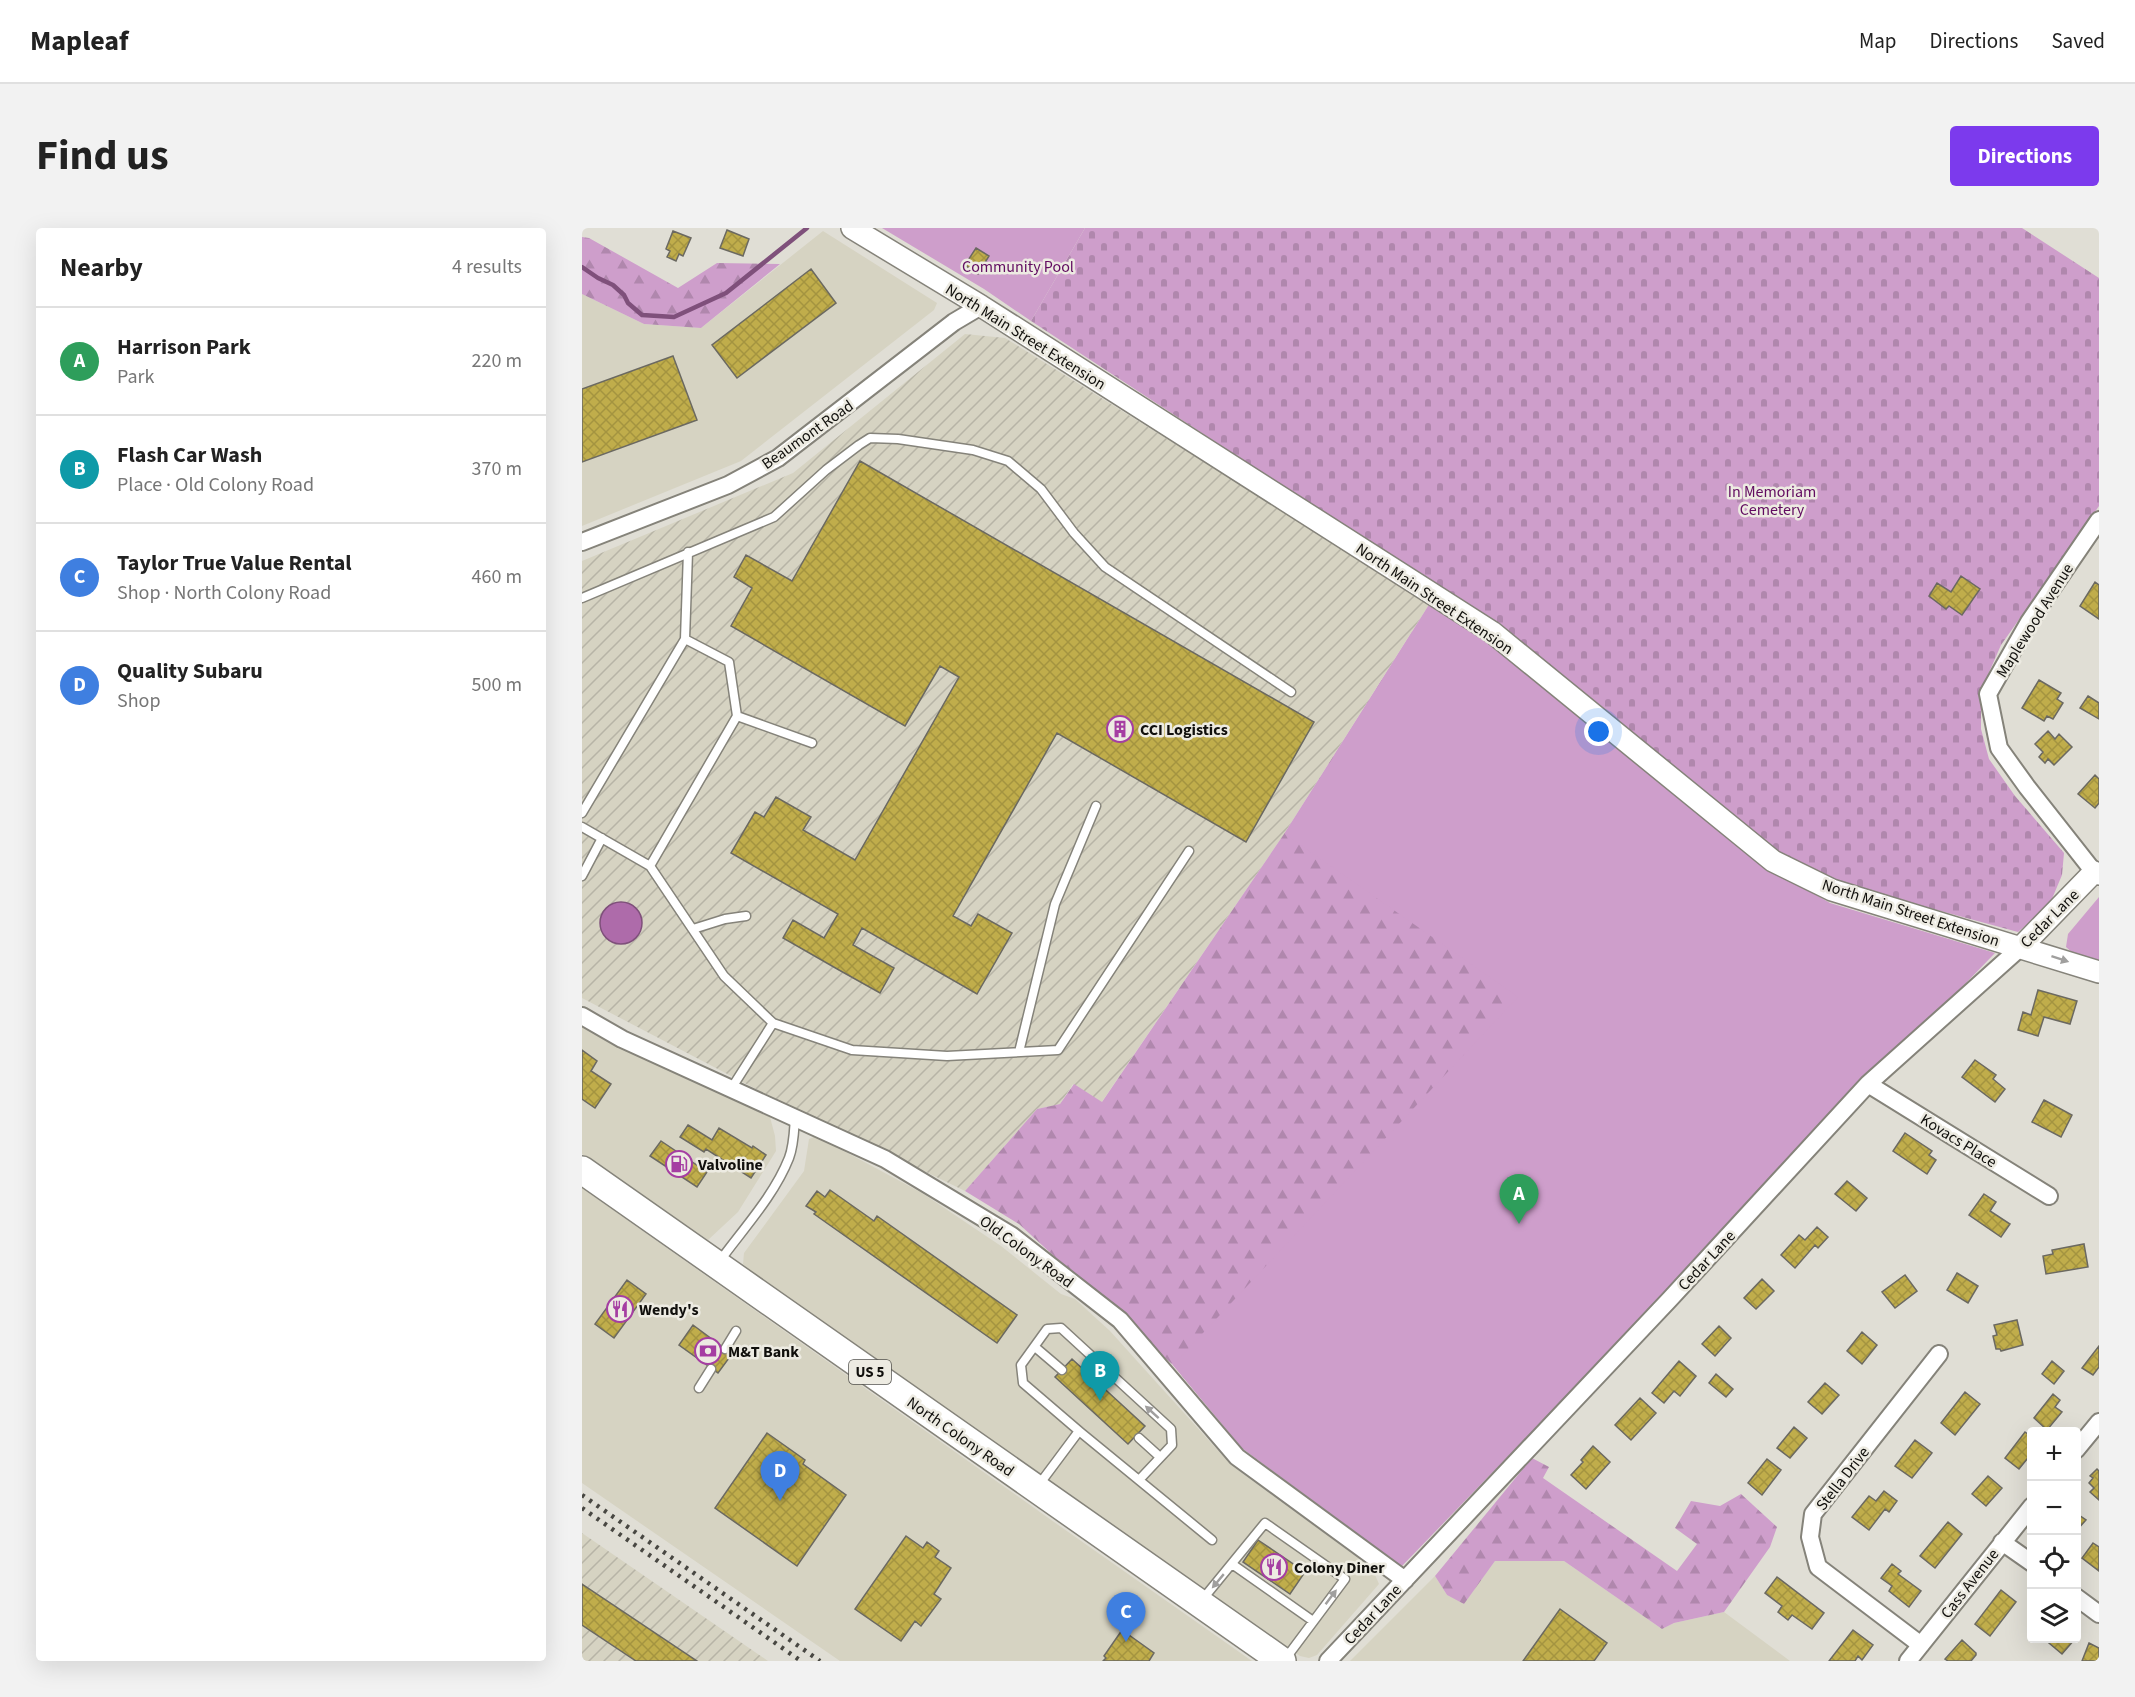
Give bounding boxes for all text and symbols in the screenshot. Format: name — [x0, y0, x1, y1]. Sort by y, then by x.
text: Mapleaf — [30, 21, 129, 61]
text: Map — [1859, 26, 1897, 56]
text: Directions — [1930, 26, 2018, 56]
text: Saved — [2051, 26, 2105, 56]
text: Find us — [36, 126, 169, 186]
button: Directions — [1950, 126, 2099, 186]
text: Nearby — [60, 249, 143, 286]
text: 4 results — [452, 253, 522, 281]
park label: Community Pool — [962, 256, 1074, 278]
street label: North Main Street Extension — [941, 278, 1110, 395]
text: Harrison Park — [117, 331, 251, 363]
text: A — [74, 347, 85, 375]
text: 220 m — [472, 347, 522, 375]
text: Park — [117, 363, 154, 391]
street label: Beaumont Road — [757, 395, 858, 475]
text: Flash Car Wash — [117, 439, 262, 471]
text: B — [73, 455, 86, 483]
text: 370 m — [472, 455, 522, 483]
text: Place · Old Colony Road — [117, 471, 314, 499]
park label: In Memoriam Cemetery — [1728, 481, 1816, 521]
street label: North Main Street Extension — [1351, 538, 1517, 660]
text: Taylor True Value Rental — [117, 547, 352, 579]
street label: Maplewood Avenue — [1991, 559, 2079, 682]
text: C — [74, 563, 85, 591]
text: 460 m — [472, 563, 522, 591]
text: Shop · North Colony Road — [117, 579, 331, 607]
text: Quality Subaru — [117, 655, 263, 687]
text: D — [73, 671, 86, 699]
text: 500 m — [472, 671, 522, 699]
text: Shop — [117, 687, 161, 715]
building icon: CCI Logistics — [1105, 714, 1135, 744]
your location — [1584, 717, 1613, 746]
place label: CCI Logistics — [1140, 719, 1228, 741]
street label: North Main Street Extension — [1819, 874, 2002, 952]
street label: Cedar Lane — [2015, 884, 2084, 953]
one-way arrow — [2051, 955, 2069, 965]
street label: Kovacs Place — [1916, 1109, 2001, 1173]
fuel station icon: Valvoline — [664, 1149, 694, 1179]
place label: Valvoline — [697, 1154, 763, 1176]
pin: A — [1500, 1174, 1538, 1224]
street label: Old Colony Road — [975, 1210, 1078, 1293]
street label: Cedar Lane — [1673, 1226, 1740, 1296]
restaurant icon: Wendy's — [605, 1294, 635, 1324]
place label: Wendy's — [639, 1299, 699, 1321]
bank icon: M&T Bank — [693, 1336, 723, 1366]
place label: M&T Bank — [728, 1341, 799, 1363]
pin: B — [1080, 1352, 1120, 1401]
road number: US 5 — [849, 1360, 891, 1384]
street label: North Colony Road — [902, 1392, 1018, 1482]
one-way arrow — [1145, 1405, 1160, 1419]
map controls — [2027, 1427, 2081, 1643]
button: + — [2027, 1427, 2081, 1481]
street label: Stella Drive — [1811, 1442, 1875, 1515]
pin: D — [760, 1452, 800, 1501]
button: − — [2027, 1481, 2081, 1535]
button: locate — [2027, 1535, 2081, 1589]
street label: Cass Avenue — [1936, 1544, 2004, 1623]
restaurant icon: Colony Diner — [1259, 1552, 1289, 1582]
place label: Colony Diner — [1294, 1557, 1385, 1579]
one-way arrow — [1213, 1573, 1225, 1588]
street label: Cedar Lane — [1339, 1580, 1406, 1650]
button: layers — [2027, 1589, 2081, 1643]
one-way arrow — [1325, 1590, 1337, 1605]
pin: C — [1106, 1592, 1146, 1642]

